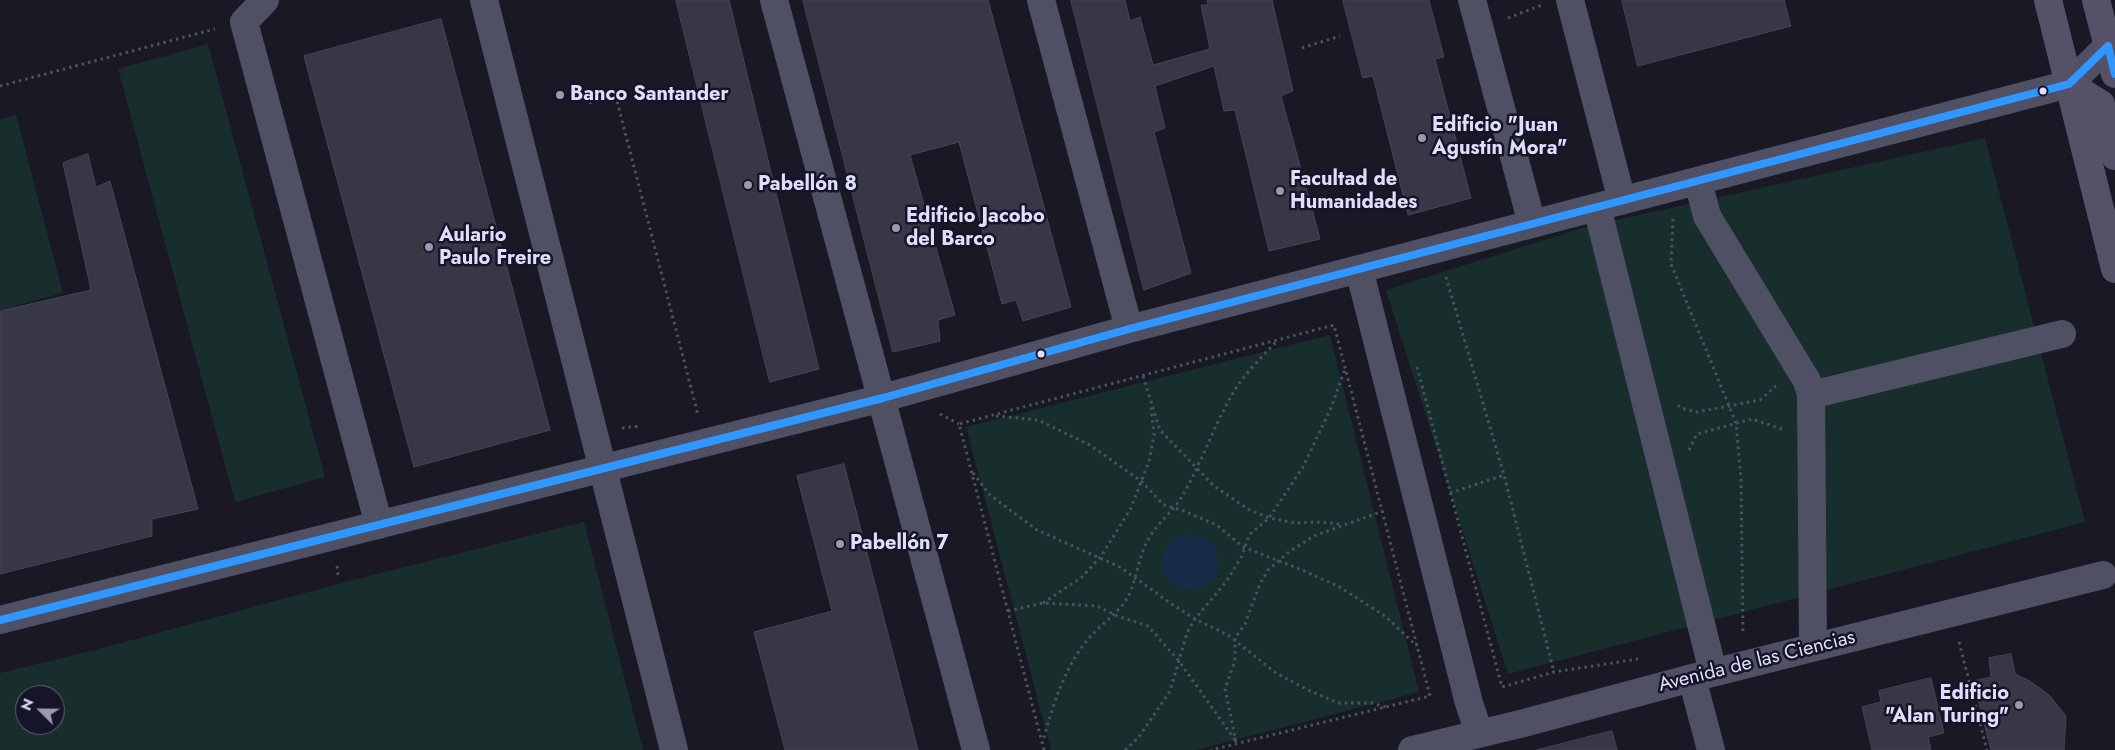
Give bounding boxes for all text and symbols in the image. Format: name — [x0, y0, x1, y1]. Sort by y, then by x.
place label: Banco Santander — [570, 83, 729, 107]
unlabelled marker — [2038, 86, 2048, 96]
marker: Banco Santander — [554, 89, 566, 101]
place label: Edificio "Juan Agustín Mora" — [1432, 114, 1567, 161]
marker: Edificio "Juan Agustín Mora" — [1416, 132, 1428, 144]
place label: Facultad de Humanidades — [1290, 168, 1417, 215]
place label: Pabellón 8 — [758, 173, 857, 197]
marker: Pabellón 8 — [742, 179, 754, 191]
marker: Facultad de Humanidades — [1274, 185, 1286, 197]
place label: Edificio Jacobo del Barco — [906, 205, 1045, 252]
marker: Edificio Jacobo del Barco — [890, 222, 902, 234]
place label: Aulario Paulo Freire — [439, 224, 551, 271]
marker: Aulario Paulo Freire — [423, 241, 435, 253]
unlabelled marker — [1036, 349, 1046, 359]
place label: Pabellón 7 — [850, 532, 949, 556]
marker: Pabellón 7 — [834, 538, 846, 550]
street label: Avenida de las Ciencias — [1656, 626, 1858, 698]
place label: Edificio "Alan Turing" — [1885, 682, 2009, 729]
north arrow — [15, 685, 65, 735]
text: N — [16, 696, 38, 714]
marker: Edificio "Alan Turing" — [2013, 699, 2025, 711]

